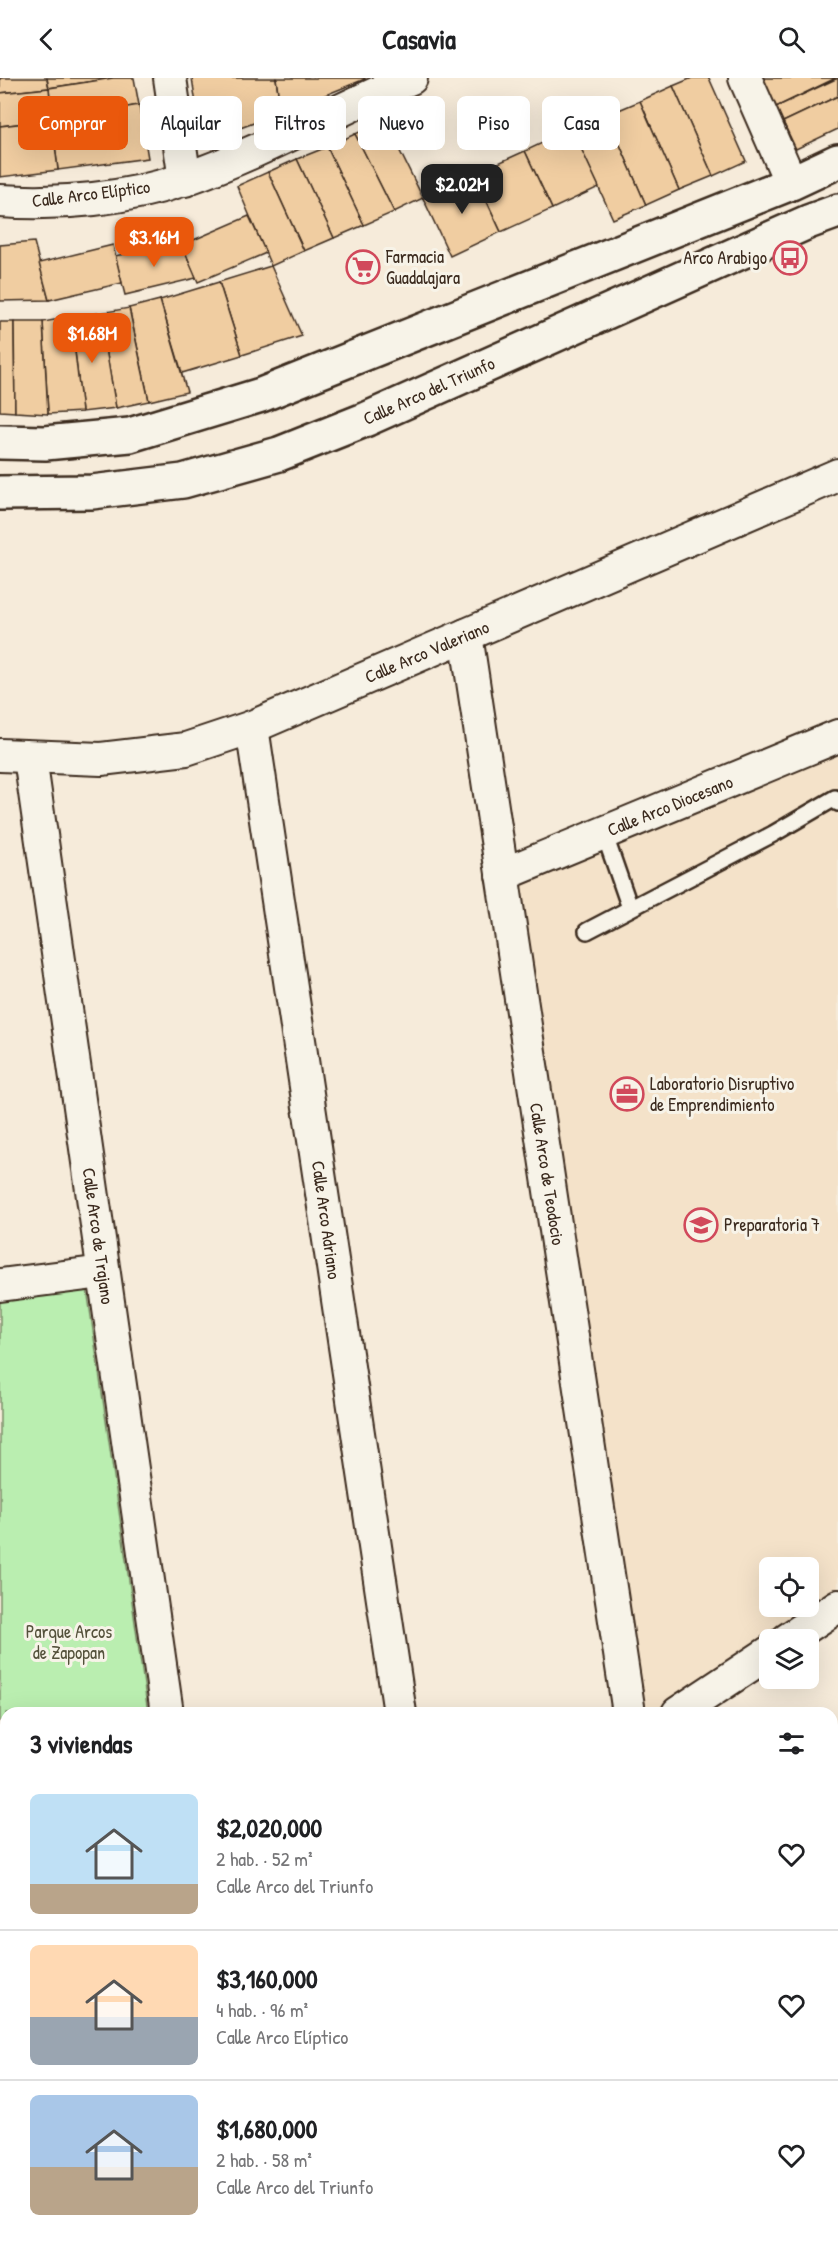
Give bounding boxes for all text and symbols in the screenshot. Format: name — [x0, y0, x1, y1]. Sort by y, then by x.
text: Casavia — [382, 21, 456, 57]
icon: back — [30, 23, 63, 56]
icon: search — [775, 23, 808, 56]
chip: Comprar — [18, 96, 128, 150]
chip: Alquilar — [140, 96, 242, 150]
chip: Filtros — [254, 96, 346, 150]
chip: Nuevo — [358, 96, 445, 150]
chip: Piso — [457, 96, 530, 150]
chip: Casa — [542, 96, 620, 150]
pin: $2.02M — [413, 164, 511, 215]
text: $2.02M — [435, 170, 489, 197]
street label: Calle Arco Elíptico — [30, 174, 152, 213]
pin: $3.16M — [105, 217, 203, 268]
text: $3.16M — [129, 223, 179, 250]
bus stop icon: Arco Arabigo — [772, 240, 808, 276]
place label: Farmacia Guadalajara — [385, 244, 460, 290]
place label: Arco Arabigo — [683, 245, 767, 270]
supermarket icon: Farmacia Guadalajara — [345, 249, 381, 285]
pin: $1.68M — [43, 313, 141, 364]
text: $1.68M — [67, 319, 117, 346]
street label: Calle Arco del Triunfo — [359, 350, 499, 431]
street label: Calle Arco Valeriano — [361, 614, 493, 689]
street label: Calle Arco Diocesano — [603, 769, 736, 842]
place label: Laboratorio Disruptivo de Emprendimiento — [650, 1071, 794, 1117]
office icon: Laboratorio Disruptivo de Emprendimiento — [609, 1076, 645, 1112]
street label: Calle Arco de Teodocio — [524, 1101, 571, 1247]
street label: Calle Arco Adriano — [306, 1159, 347, 1281]
street label: Calle Arco de Trajano — [77, 1166, 120, 1306]
school or university icon: Preparatoria 7 — [683, 1207, 719, 1243]
place label: Preparatoria 7 — [724, 1212, 820, 1237]
map controls — [759, 1557, 819, 1689]
button: locate — [759, 1557, 819, 1617]
park label: Parque Arcos de Zapopan — [26, 1619, 112, 1665]
button: layers — [759, 1629, 819, 1689]
text: 3 viviendas — [30, 1726, 133, 1761]
icon: filters — [775, 1727, 808, 1760]
text: $2,020,000 — [216, 1810, 322, 1845]
icon: home — [78, 1818, 150, 1890]
icon: heart — [775, 1838, 808, 1871]
text: 2 hab. · 52 m² — [216, 1845, 313, 1872]
text: Calle Arco del Triunfo — [216, 1872, 373, 1899]
text: $3,160,000 — [216, 1961, 318, 1996]
icon: home — [78, 1969, 150, 2041]
icon: heart — [775, 1989, 808, 2022]
text: 4 hab. · 96 m² — [216, 1996, 308, 2023]
text: Calle Arco Elíptico — [216, 2023, 348, 2050]
text: $1,680,000 — [216, 2111, 317, 2146]
icon: home — [78, 2119, 150, 2191]
icon: heart — [775, 2139, 808, 2172]
text: 2 hab. · 58 m² — [216, 2146, 312, 2173]
text: Calle Arco del Triunfo — [216, 2173, 373, 2200]

